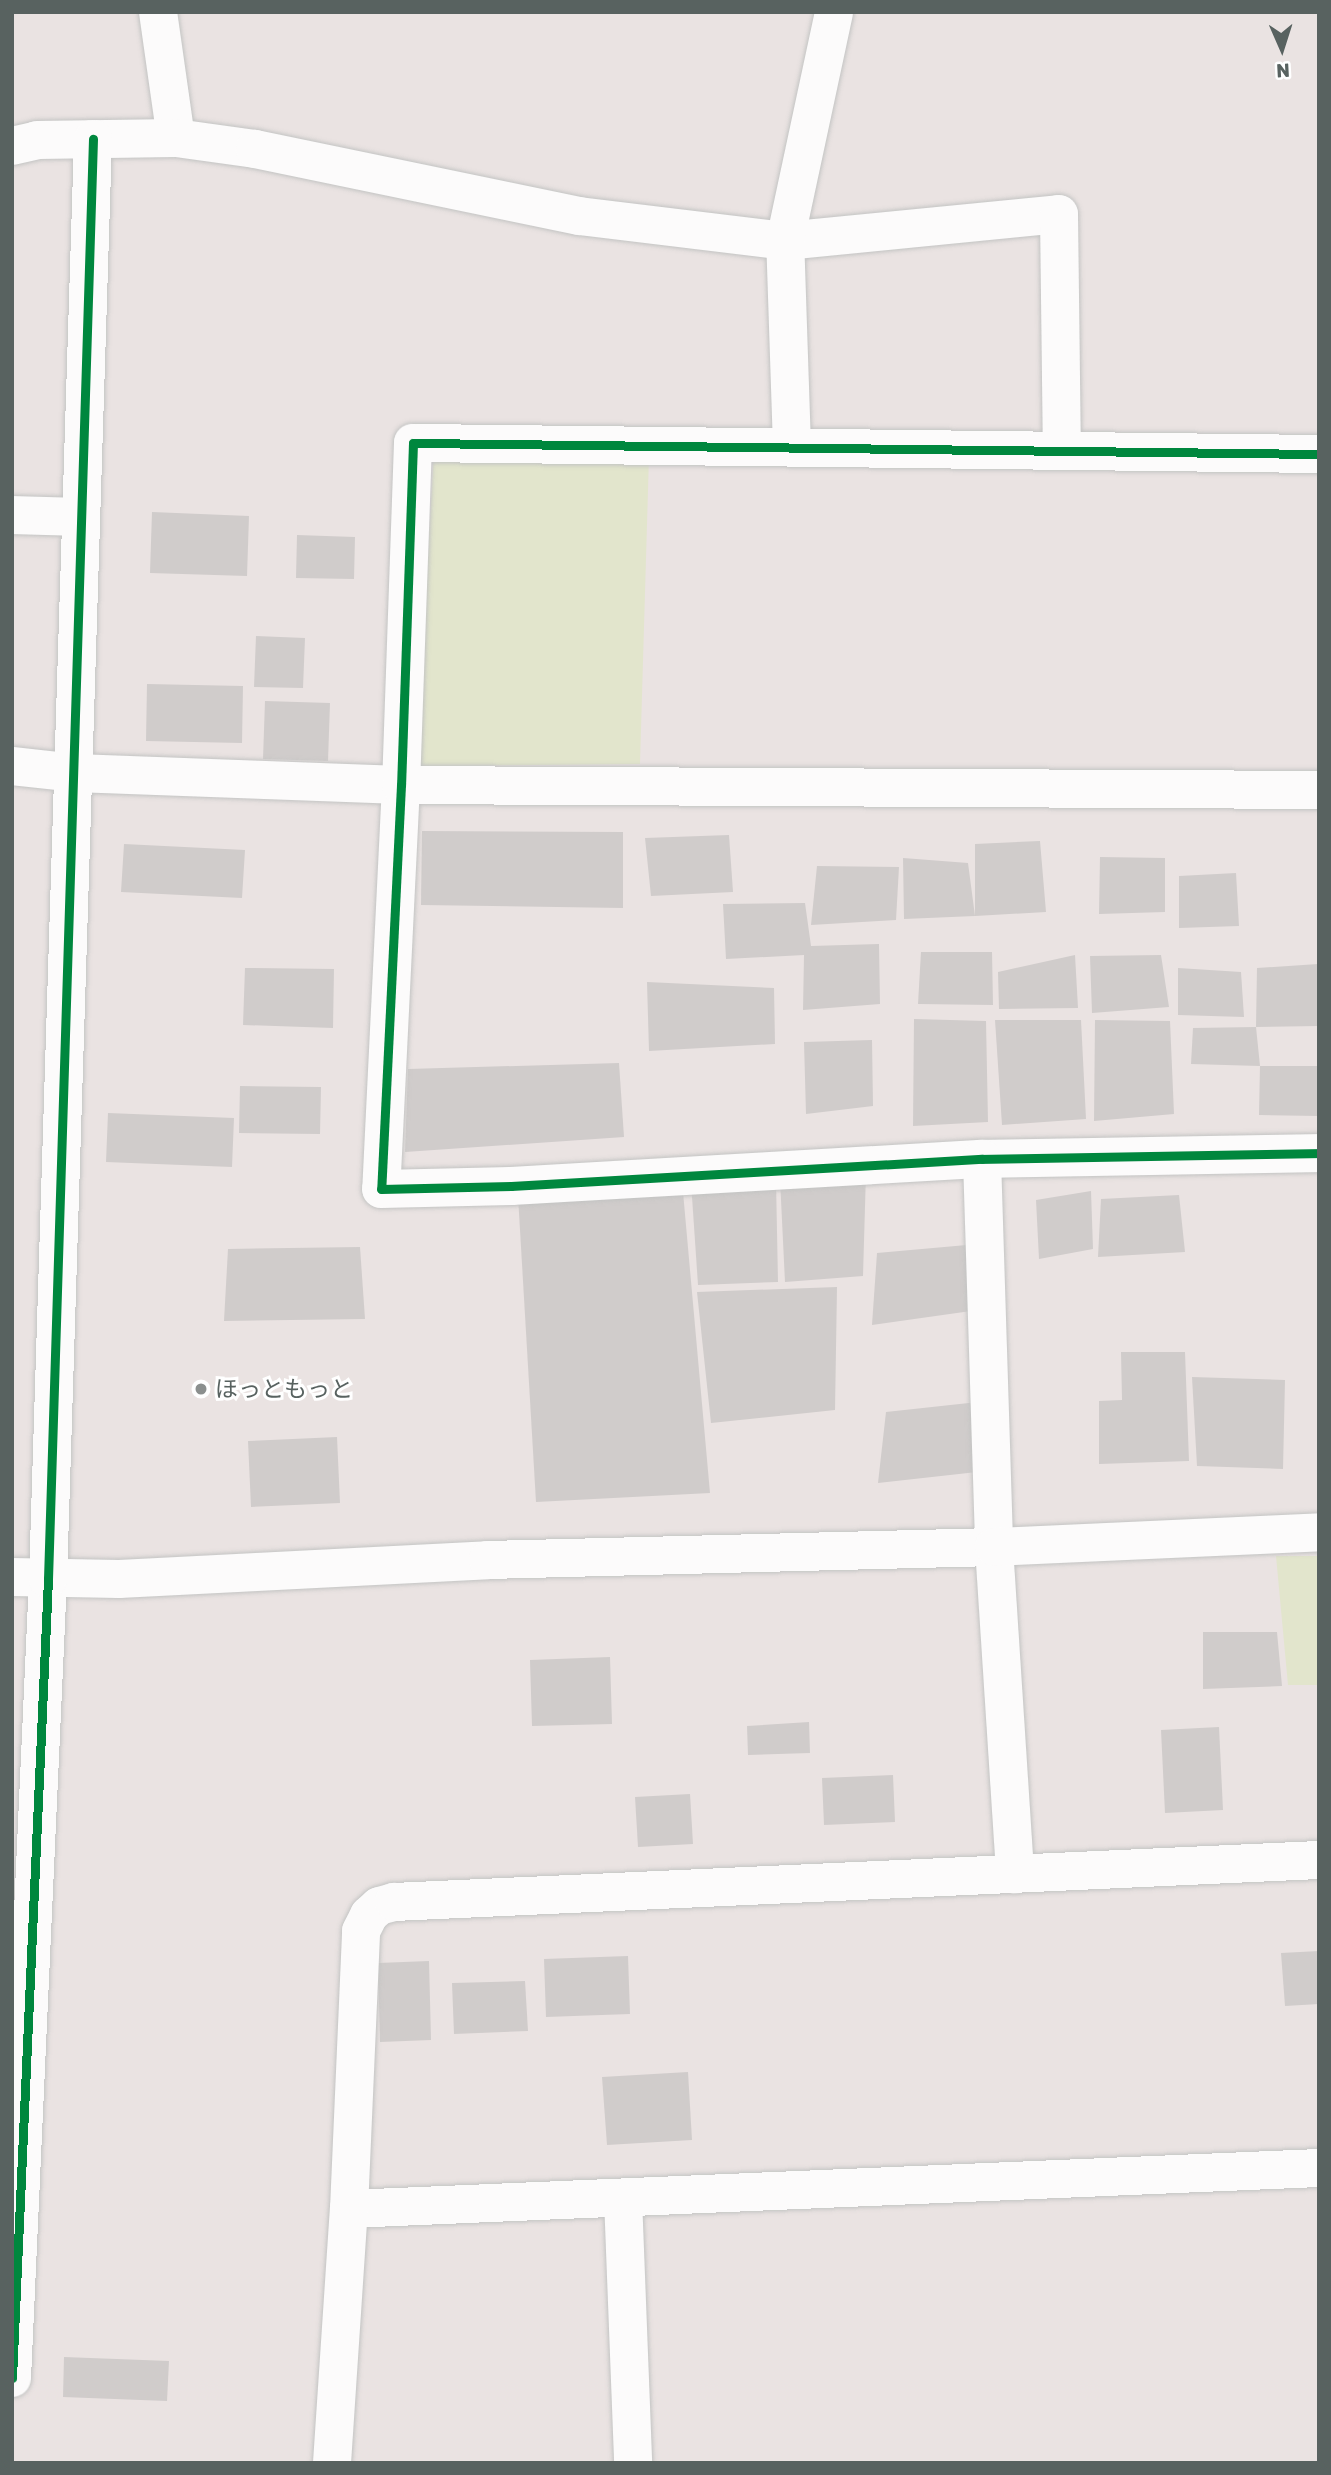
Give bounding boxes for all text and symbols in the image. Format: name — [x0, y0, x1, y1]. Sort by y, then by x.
north arrow — [1247, 14, 1317, 84]
text: N — [1276, 59, 1291, 82]
place label: ほっともっと — [215, 1375, 353, 1403]
marker: ほっともっと — [193, 1381, 209, 1397]

